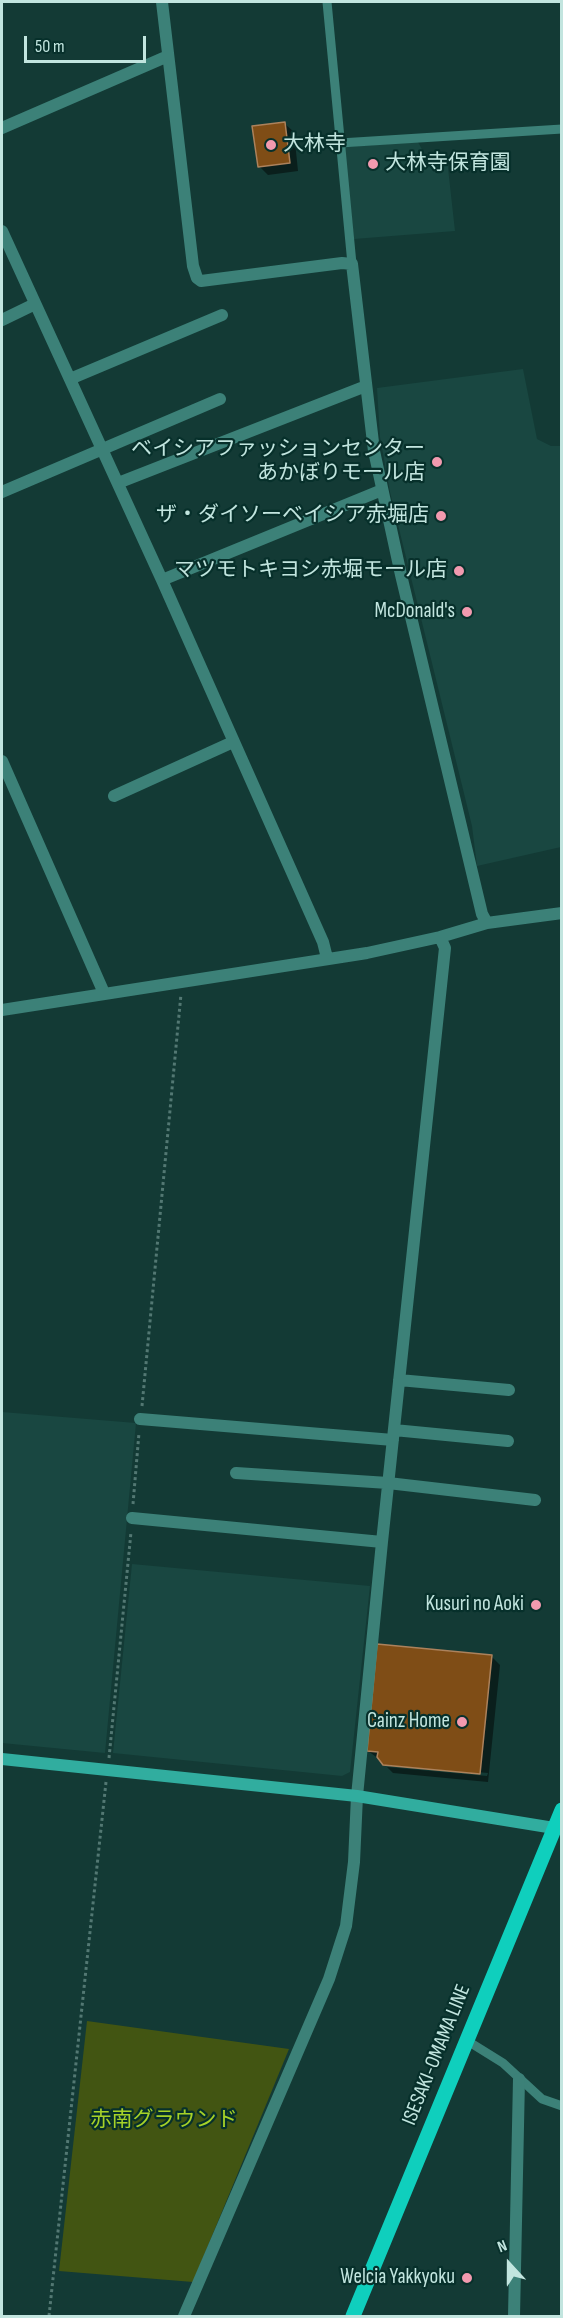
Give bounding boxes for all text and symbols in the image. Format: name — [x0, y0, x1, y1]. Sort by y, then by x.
scale bar — [27, 24, 148, 62]
text: 50 m — [35, 36, 65, 57]
place label: 大林寺 — [283, 132, 346, 158]
marker: 大林寺 — [264, 138, 278, 152]
place label: 大林寺保育園 — [385, 151, 511, 177]
marker: 大林寺保育園 — [366, 157, 380, 171]
place label: ベイシアファッションセンター あかぼりモール店 — [131, 437, 425, 487]
marker: ベイシアファッションセンター あかぼりモール店 — [430, 455, 444, 469]
place label: ザ・ダイソーベイシア赤堀店 — [156, 503, 429, 529]
marker: ザ・ダイソーベイシア赤堀店 — [434, 509, 448, 523]
place label: マツモトキヨシ赤堀モール店 — [174, 558, 447, 584]
marker: マツモトキヨシ赤堀モール店 — [452, 564, 466, 578]
place label: McDonald's — [375, 599, 455, 625]
marker: McDonald's — [460, 605, 474, 619]
place label: Kusuri no Aoki — [425, 1592, 524, 1618]
marker: Kusuri no Aoki — [529, 1598, 543, 1612]
place label: Cainz Home — [367, 1709, 450, 1735]
marker: Cainz Home — [455, 1715, 469, 1729]
street label: ISESAKI-OMAMA LINE — [397, 1981, 477, 2129]
park label: 赤南グラウンド — [91, 2108, 237, 2134]
north arrow — [479, 2234, 539, 2294]
text: N — [495, 2236, 510, 2257]
place label: Welcia Yakkyoku — [340, 2265, 455, 2291]
marker: Welcia Yakkyoku — [460, 2271, 474, 2285]

